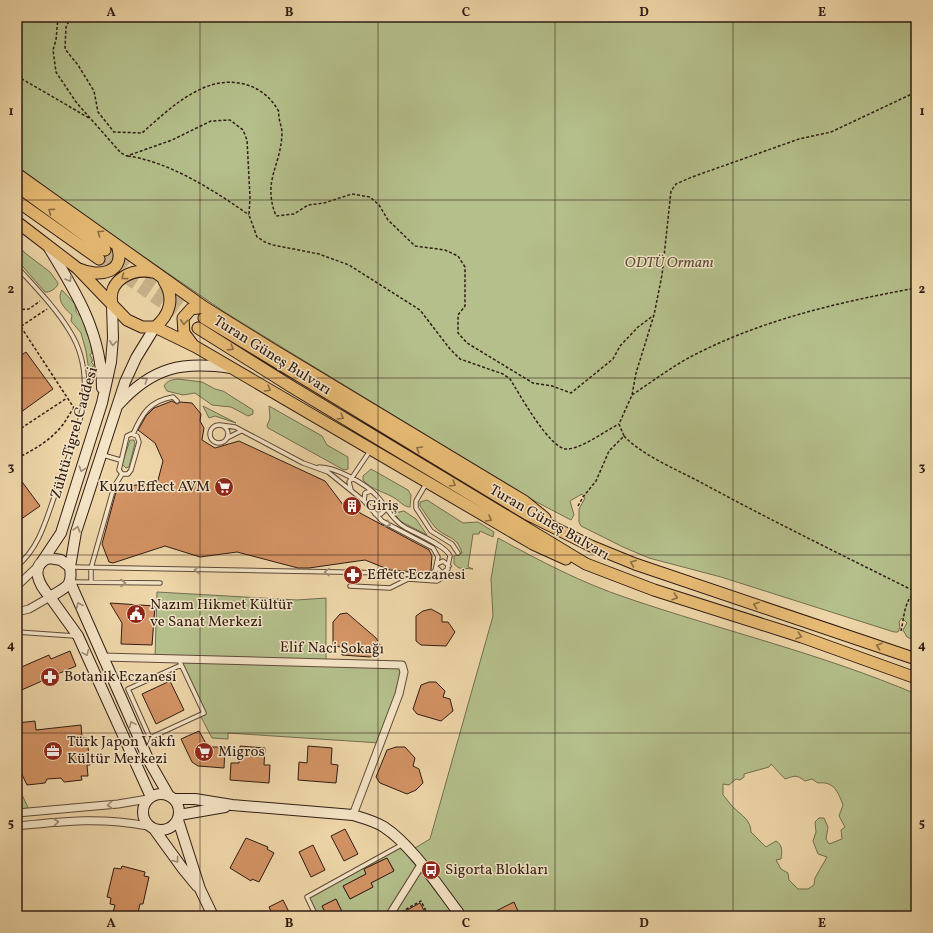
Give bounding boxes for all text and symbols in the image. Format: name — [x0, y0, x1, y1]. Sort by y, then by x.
text: A — [106, 4, 116, 22]
text: B — [285, 4, 294, 22]
text: C — [462, 4, 470, 22]
text: D — [639, 4, 649, 22]
text: E — [818, 4, 826, 22]
text: 1 — [8, 103, 14, 121]
text: 1 — [919, 103, 925, 121]
one-way arrow — [48, 208, 55, 216]
one-way arrow — [97, 231, 104, 238]
park label: ODTÜ Ormanı — [625, 253, 714, 274]
one-way arrow — [121, 272, 128, 279]
one-way arrow — [64, 275, 71, 282]
text: 2 — [8, 281, 15, 299]
text: 2 — [919, 281, 926, 299]
street label: Turan Güneş Bulvarı — [209, 311, 335, 401]
one-way arrow — [179, 319, 188, 326]
one-way arrow — [108, 340, 117, 346]
one-way arrow — [227, 344, 234, 351]
street label: Zühtü Tigrel Caddesi — [46, 365, 104, 501]
one-way arrow — [141, 377, 148, 385]
one-way arrow — [264, 384, 271, 392]
one-way arrow — [337, 412, 344, 420]
one-way arrow — [416, 447, 423, 454]
text: 3 — [8, 459, 15, 477]
text: 3 — [919, 459, 926, 477]
one-way arrow — [78, 466, 87, 473]
supermarket icon: Kuzu Effect AVM — [213, 476, 235, 498]
place label: Kuzu Effect AVM — [99, 477, 210, 498]
one-way arrow — [449, 479, 456, 487]
street label: Turan Güneş Bulvarı — [485, 480, 613, 566]
building icon: Giriş — [341, 495, 363, 517]
place label: Giriş — [366, 496, 399, 517]
one-way arrow — [485, 514, 492, 521]
one-way arrow — [384, 520, 391, 527]
one-way arrow — [72, 525, 81, 532]
one-way arrow — [629, 560, 636, 568]
pharmacy icon: Effetc Eczanesi — [342, 564, 364, 586]
place label: Effetc Eczanesi — [367, 565, 466, 586]
one-way arrow — [194, 566, 200, 574]
one-way arrow — [324, 568, 330, 576]
one-way arrow — [120, 579, 126, 587]
one-way arrow — [671, 592, 678, 601]
place label: Nazım Hikmet Kültür ve Sanat Merkezi — [150, 595, 293, 633]
one-way arrow — [753, 601, 760, 609]
one-way arrow — [76, 602, 84, 609]
public building icon: Nazım Hikmet Kültür ve Sanat Merkezi — [125, 603, 147, 625]
one-way arrow — [795, 631, 802, 640]
text: 4 — [7, 637, 15, 655]
text: 4 — [918, 637, 926, 655]
street label: Elif Naci Sokağı — [280, 638, 384, 660]
one-way arrow — [876, 643, 883, 651]
one-way arrow — [81, 649, 89, 656]
pharmacy icon: Botanik Eczanesi — [39, 666, 61, 688]
place label: Botanik Eczanesi — [64, 667, 176, 688]
one-way arrow — [129, 721, 137, 728]
place label: Türk Japon Vakfı Kültür Merkezi — [67, 732, 176, 770]
office icon: Türk Japon Vakfı Kültür Merkezi — [42, 740, 64, 762]
supermarket icon: Migros — [193, 741, 215, 763]
place label: Migros — [218, 742, 265, 763]
one-way arrow — [107, 800, 113, 809]
text: 5 — [8, 815, 14, 833]
text: 5 — [919, 815, 925, 833]
one-way arrow — [53, 818, 59, 827]
one-way arrow — [171, 856, 178, 863]
bus stop icon: Sigorta Blokları — [420, 859, 442, 881]
place label: Sigorta Blokları — [445, 860, 548, 881]
text: A — [106, 915, 116, 933]
text: B — [285, 915, 294, 933]
text: C — [462, 915, 470, 933]
text: D — [639, 915, 649, 933]
text: E — [818, 915, 826, 933]

